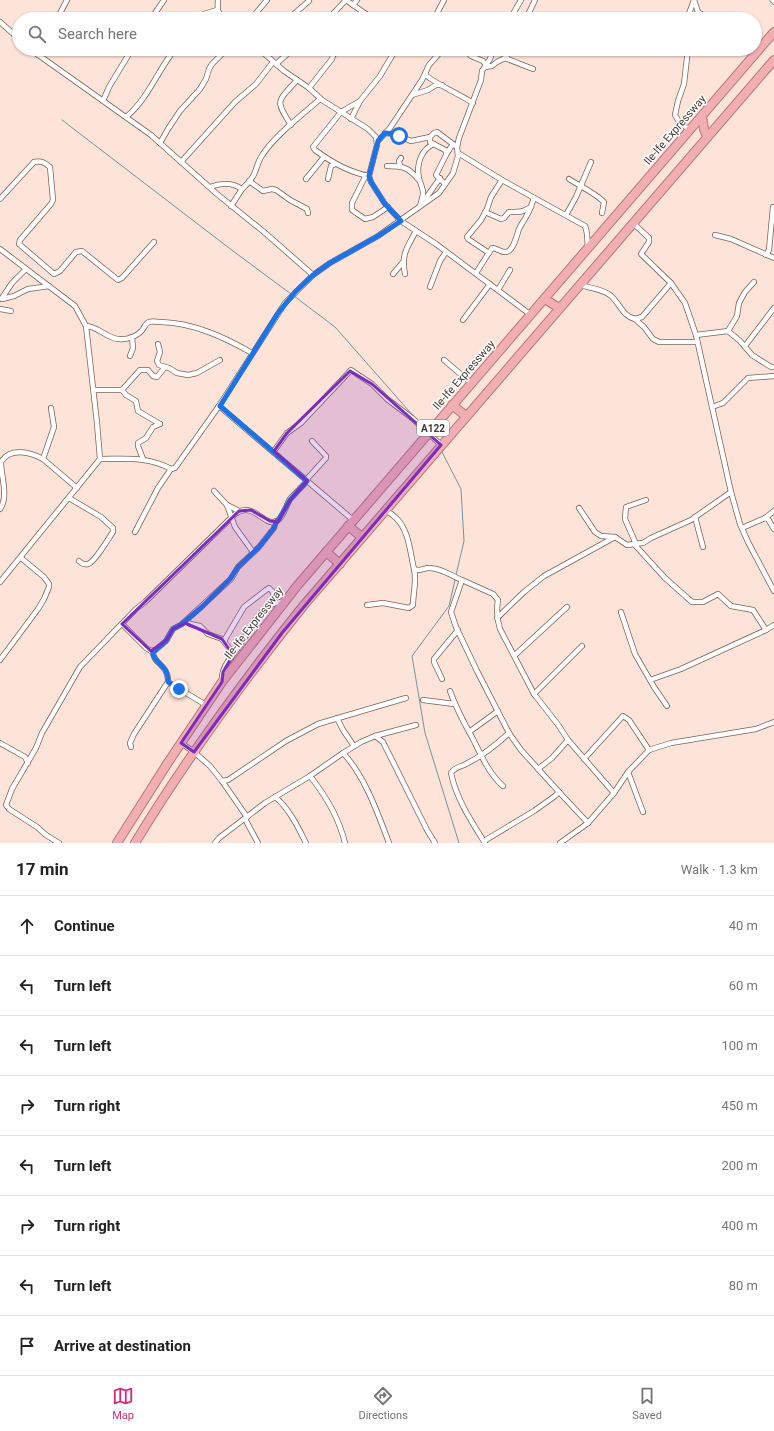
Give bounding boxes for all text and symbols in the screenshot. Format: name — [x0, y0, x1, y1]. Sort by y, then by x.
search box — [12, 12, 762, 56]
icon: search — [26, 23, 48, 45]
text: Search here — [58, 25, 137, 43]
street label: Ile-Ife Expressway — [641, 92, 709, 167]
route start — [390, 127, 408, 145]
street label: Ile-Ife Expressway — [430, 337, 498, 412]
road number: A122 — [417, 420, 449, 436]
street label: Ile-Ife Expressway — [222, 584, 287, 662]
route end — [170, 680, 188, 698]
text: 17 min — [16, 859, 69, 879]
text: Walk · 1.3 km — [681, 862, 758, 877]
icon: ahead — [16, 915, 38, 937]
text: Continue — [54, 917, 115, 935]
text: 40 m — [729, 918, 758, 933]
icon: left — [16, 975, 38, 997]
text: Turn left — [54, 977, 111, 995]
text: 60 m — [729, 978, 758, 993]
icon: left — [16, 1035, 38, 1057]
text: Turn left — [54, 1037, 111, 1055]
text: 100 m — [721, 1038, 758, 1053]
icon: right — [16, 1095, 38, 1117]
text: Turn right — [54, 1097, 120, 1115]
text: 450 m — [721, 1098, 758, 1113]
icon: left — [16, 1155, 38, 1177]
text: Turn left — [54, 1157, 111, 1175]
text: 200 m — [721, 1158, 758, 1173]
icon: right — [16, 1215, 38, 1237]
text: Turn right — [54, 1217, 120, 1235]
text: 400 m — [721, 1218, 758, 1233]
icon: left — [16, 1275, 38, 1297]
text: Turn left — [54, 1277, 111, 1295]
text: 80 m — [729, 1278, 758, 1293]
icon: arrive — [16, 1335, 38, 1357]
text: Arrive at destination — [54, 1337, 191, 1355]
tab: Map — [112, 1385, 134, 1422]
tab: Directions — [358, 1385, 408, 1422]
tab: Saved — [632, 1385, 662, 1422]

